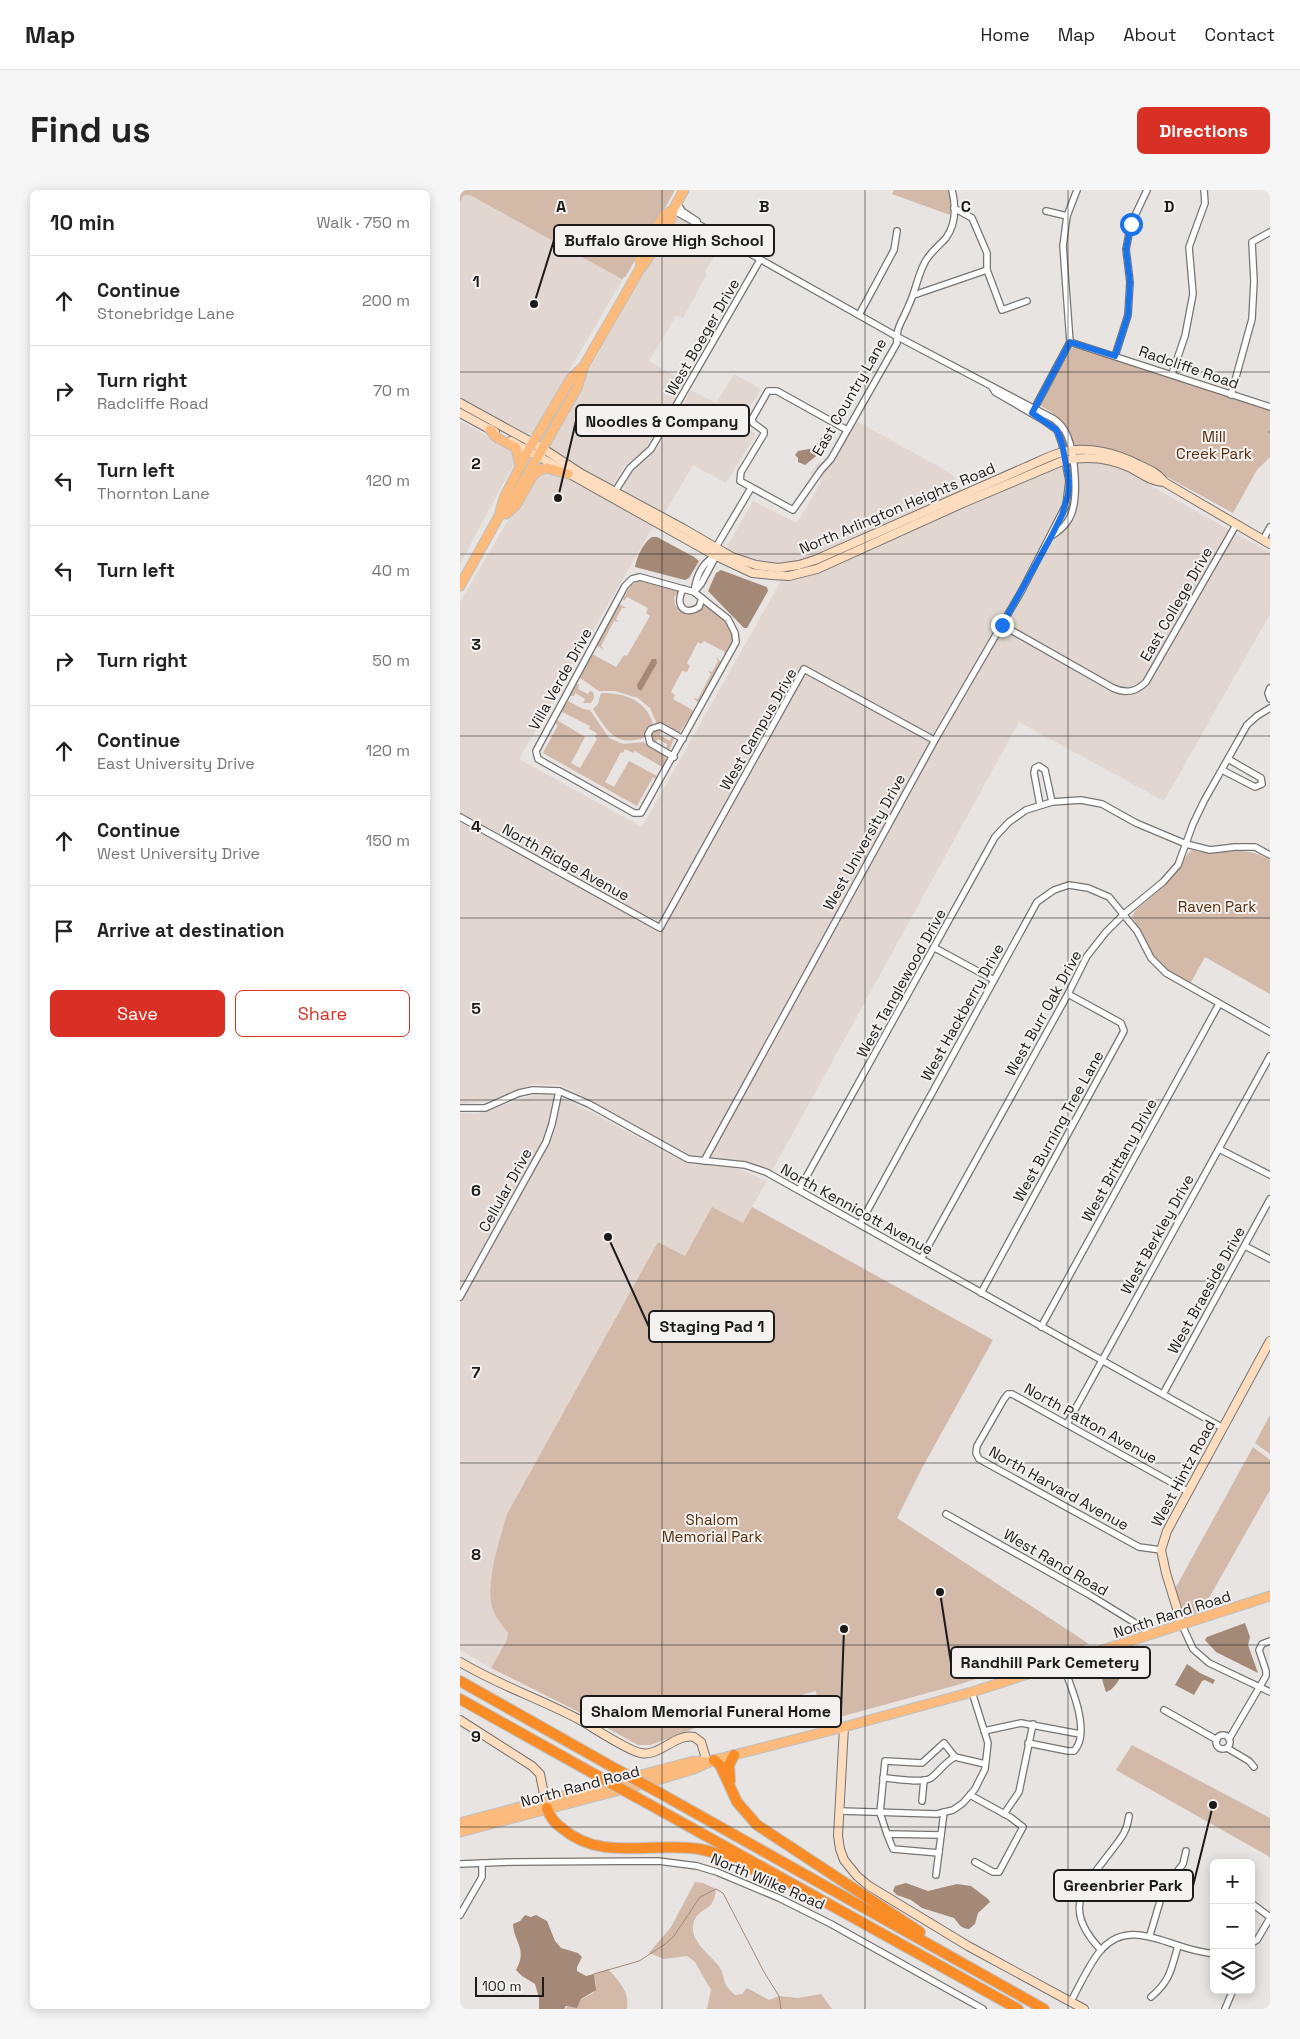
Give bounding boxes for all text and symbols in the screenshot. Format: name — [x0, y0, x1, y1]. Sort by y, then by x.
text: Map — [25, 19, 75, 50]
text: Home — [981, 23, 1030, 46]
text: Map — [1058, 23, 1095, 46]
text: About — [1123, 23, 1177, 46]
text: Contact — [1205, 23, 1275, 46]
button: Directions — [1137, 107, 1270, 154]
text: Find us — [30, 108, 151, 152]
text: A — [556, 196, 566, 217]
text: B — [759, 196, 769, 217]
text: C — [961, 196, 971, 217]
text: D — [1164, 196, 1174, 217]
text: 10 min — [50, 209, 115, 236]
text: Walk · 750 m — [316, 212, 410, 233]
route start — [1120, 213, 1143, 236]
callout: Buffalo Grove High School — [554, 225, 774, 256]
text: Buffalo Grove High School — [564, 230, 764, 251]
text: 1 — [472, 271, 480, 292]
street label: West Boeger Drive — [661, 275, 743, 399]
text: Continue — [97, 278, 180, 303]
icon: ahead — [50, 287, 78, 315]
text: 200 m — [362, 290, 410, 311]
text: Stonebridge Lane — [97, 303, 235, 324]
street label: East Country Lane — [808, 335, 891, 459]
street label: Radcliffe Road — [1136, 341, 1242, 393]
text: Turn right — [97, 368, 187, 393]
icon: right — [50, 377, 78, 405]
text: 70 m — [373, 380, 410, 401]
text: Radcliffe Road — [97, 393, 208, 414]
callout: Noodles & Company — [576, 405, 749, 436]
text: Noodles & Company — [586, 411, 738, 432]
park label: Mill Creek Park — [1176, 427, 1252, 463]
text: 2 — [471, 453, 481, 474]
text: Turn left — [97, 458, 175, 483]
street label: North Arlington Heights Road — [796, 458, 998, 558]
icon: left — [50, 467, 78, 495]
text: 120 m — [366, 470, 410, 491]
text: Thornton Lane — [97, 483, 210, 504]
street label: East College Drive — [1136, 543, 1217, 665]
icon: left — [50, 557, 78, 585]
text: Turn left — [97, 558, 175, 583]
text: 40 m — [372, 560, 410, 581]
route end — [991, 614, 1014, 637]
street label: Villa Verde Drive — [524, 624, 596, 733]
text: 3 — [471, 634, 481, 655]
icon: right — [50, 647, 78, 675]
text: Turn right — [97, 648, 187, 673]
text: 50 m — [372, 650, 410, 671]
street label: West Campus Drive — [715, 664, 801, 793]
text: Continue — [97, 728, 180, 753]
icon: ahead — [50, 737, 78, 765]
text: 120 m — [366, 740, 410, 761]
text: East University Drive — [97, 753, 255, 774]
street label: West University Drive — [819, 770, 909, 913]
text: 4 — [471, 816, 481, 837]
text: Continue — [97, 818, 180, 843]
street label: North Ridge Avenue — [499, 819, 633, 905]
icon: ahead — [50, 827, 78, 855]
text: 150 m — [366, 830, 410, 851]
text: West University Drive — [97, 843, 260, 864]
park label: Raven Park — [1178, 897, 1256, 916]
street label: West Tanglewood Drive — [852, 905, 950, 1061]
icon: arrive — [50, 917, 78, 945]
text: Arrive at destination — [97, 918, 285, 943]
street label: West Hackberry Drive — [916, 940, 1008, 1084]
street label: West Burr Oak Drive — [1000, 947, 1086, 1079]
button: Save — [50, 990, 225, 1037]
button: Share — [235, 990, 410, 1037]
text: 5 — [471, 998, 481, 1019]
street label: West Burning Tree Lane — [1009, 1047, 1108, 1205]
street label: West Brittany Drive — [1077, 1095, 1161, 1225]
street label: Cellular Drive — [474, 1145, 536, 1235]
street label: North Kennicott Avenue — [778, 1159, 937, 1259]
street label: West Berkley Drive — [1116, 1171, 1198, 1297]
text: 6 — [471, 1180, 481, 1201]
street label: West Braeside Drive — [1163, 1223, 1249, 1357]
callout: Staging Pad 1 — [649, 1311, 774, 1342]
text: Staging Pad 1 — [660, 1316, 764, 1337]
text: 7 — [472, 1362, 481, 1383]
street label: North Patton Avenue — [1021, 1379, 1161, 1468]
street label: West Hintz Road — [1147, 1416, 1219, 1530]
street label: North Harvard Avenue — [986, 1442, 1132, 1534]
park label: Shalom Memorial Park — [662, 1510, 762, 1546]
street label: West Rand Road — [1000, 1524, 1112, 1600]
text: 8 — [471, 1544, 481, 1565]
street label: North Rand Road — [1111, 1586, 1233, 1642]
callout: Randhill Park Cemetery — [951, 1647, 1150, 1678]
text: Randhill Park Cemetery — [961, 1652, 1139, 1673]
callout: Shalom Memorial Funeral Home — [581, 1696, 841, 1727]
text: Shalom Memorial Funeral Home — [591, 1701, 831, 1722]
text: 9 — [471, 1726, 481, 1747]
street label: North Rand Road — [518, 1761, 642, 1811]
street label: North Wilke Road — [708, 1848, 828, 1914]
map controls — [1210, 1859, 1255, 1994]
button: + — [1210, 1859, 1255, 1904]
callout: Greenbrier Park — [1054, 1870, 1193, 1901]
text: Greenbrier Park — [1063, 1875, 1183, 1896]
button: − — [1210, 1904, 1255, 1949]
button: layers — [1210, 1949, 1255, 1994]
scale bar — [475, 1974, 544, 1997]
text: 100 m — [482, 1977, 521, 1995]

